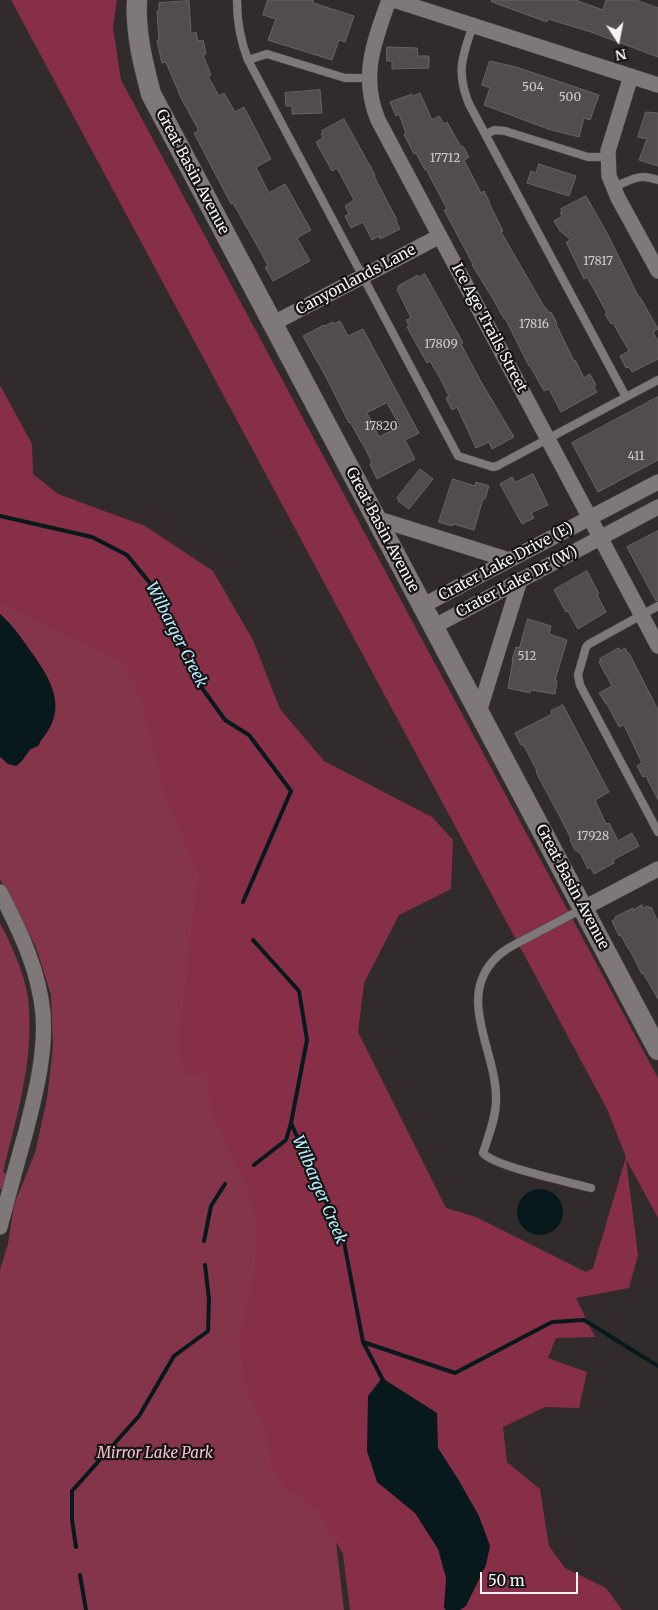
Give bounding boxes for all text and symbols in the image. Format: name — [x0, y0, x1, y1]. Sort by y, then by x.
north arrow — [593, 15, 643, 65]
text: N — [614, 45, 628, 65]
house number: 504 — [522, 81, 544, 95]
house number: 500 — [559, 91, 581, 105]
street label: Great Basin Avenue — [151, 106, 233, 238]
house number: 17712 — [430, 152, 460, 166]
street label: Canyonlands Lane — [293, 241, 419, 319]
house number: 17817 — [583, 255, 613, 269]
street label: Ice Age Trails Street — [447, 261, 531, 395]
house number: 17816 — [519, 318, 549, 332]
house number: 17809 — [424, 338, 458, 352]
house number: 17820 — [365, 420, 397, 434]
house number: 411 — [627, 450, 645, 464]
street label: Great Basin Avenue — [341, 464, 423, 596]
street label: Crater Lake Drive (E) — [436, 519, 576, 605]
street label: Crater Lake Dr (W) — [453, 542, 581, 622]
water label: Wilbarger Creek — [141, 579, 211, 691]
house number: 512 — [518, 650, 536, 664]
street label: Great Basin Avenue — [531, 821, 613, 953]
house number: 17928 — [577, 830, 609, 844]
water label: Wilbarger Creek — [288, 1133, 350, 1247]
park label: Mirror Lake Park — [97, 1445, 213, 1463]
scale bar — [483, 1562, 580, 1594]
text: 50 m — [488, 1571, 525, 1590]

